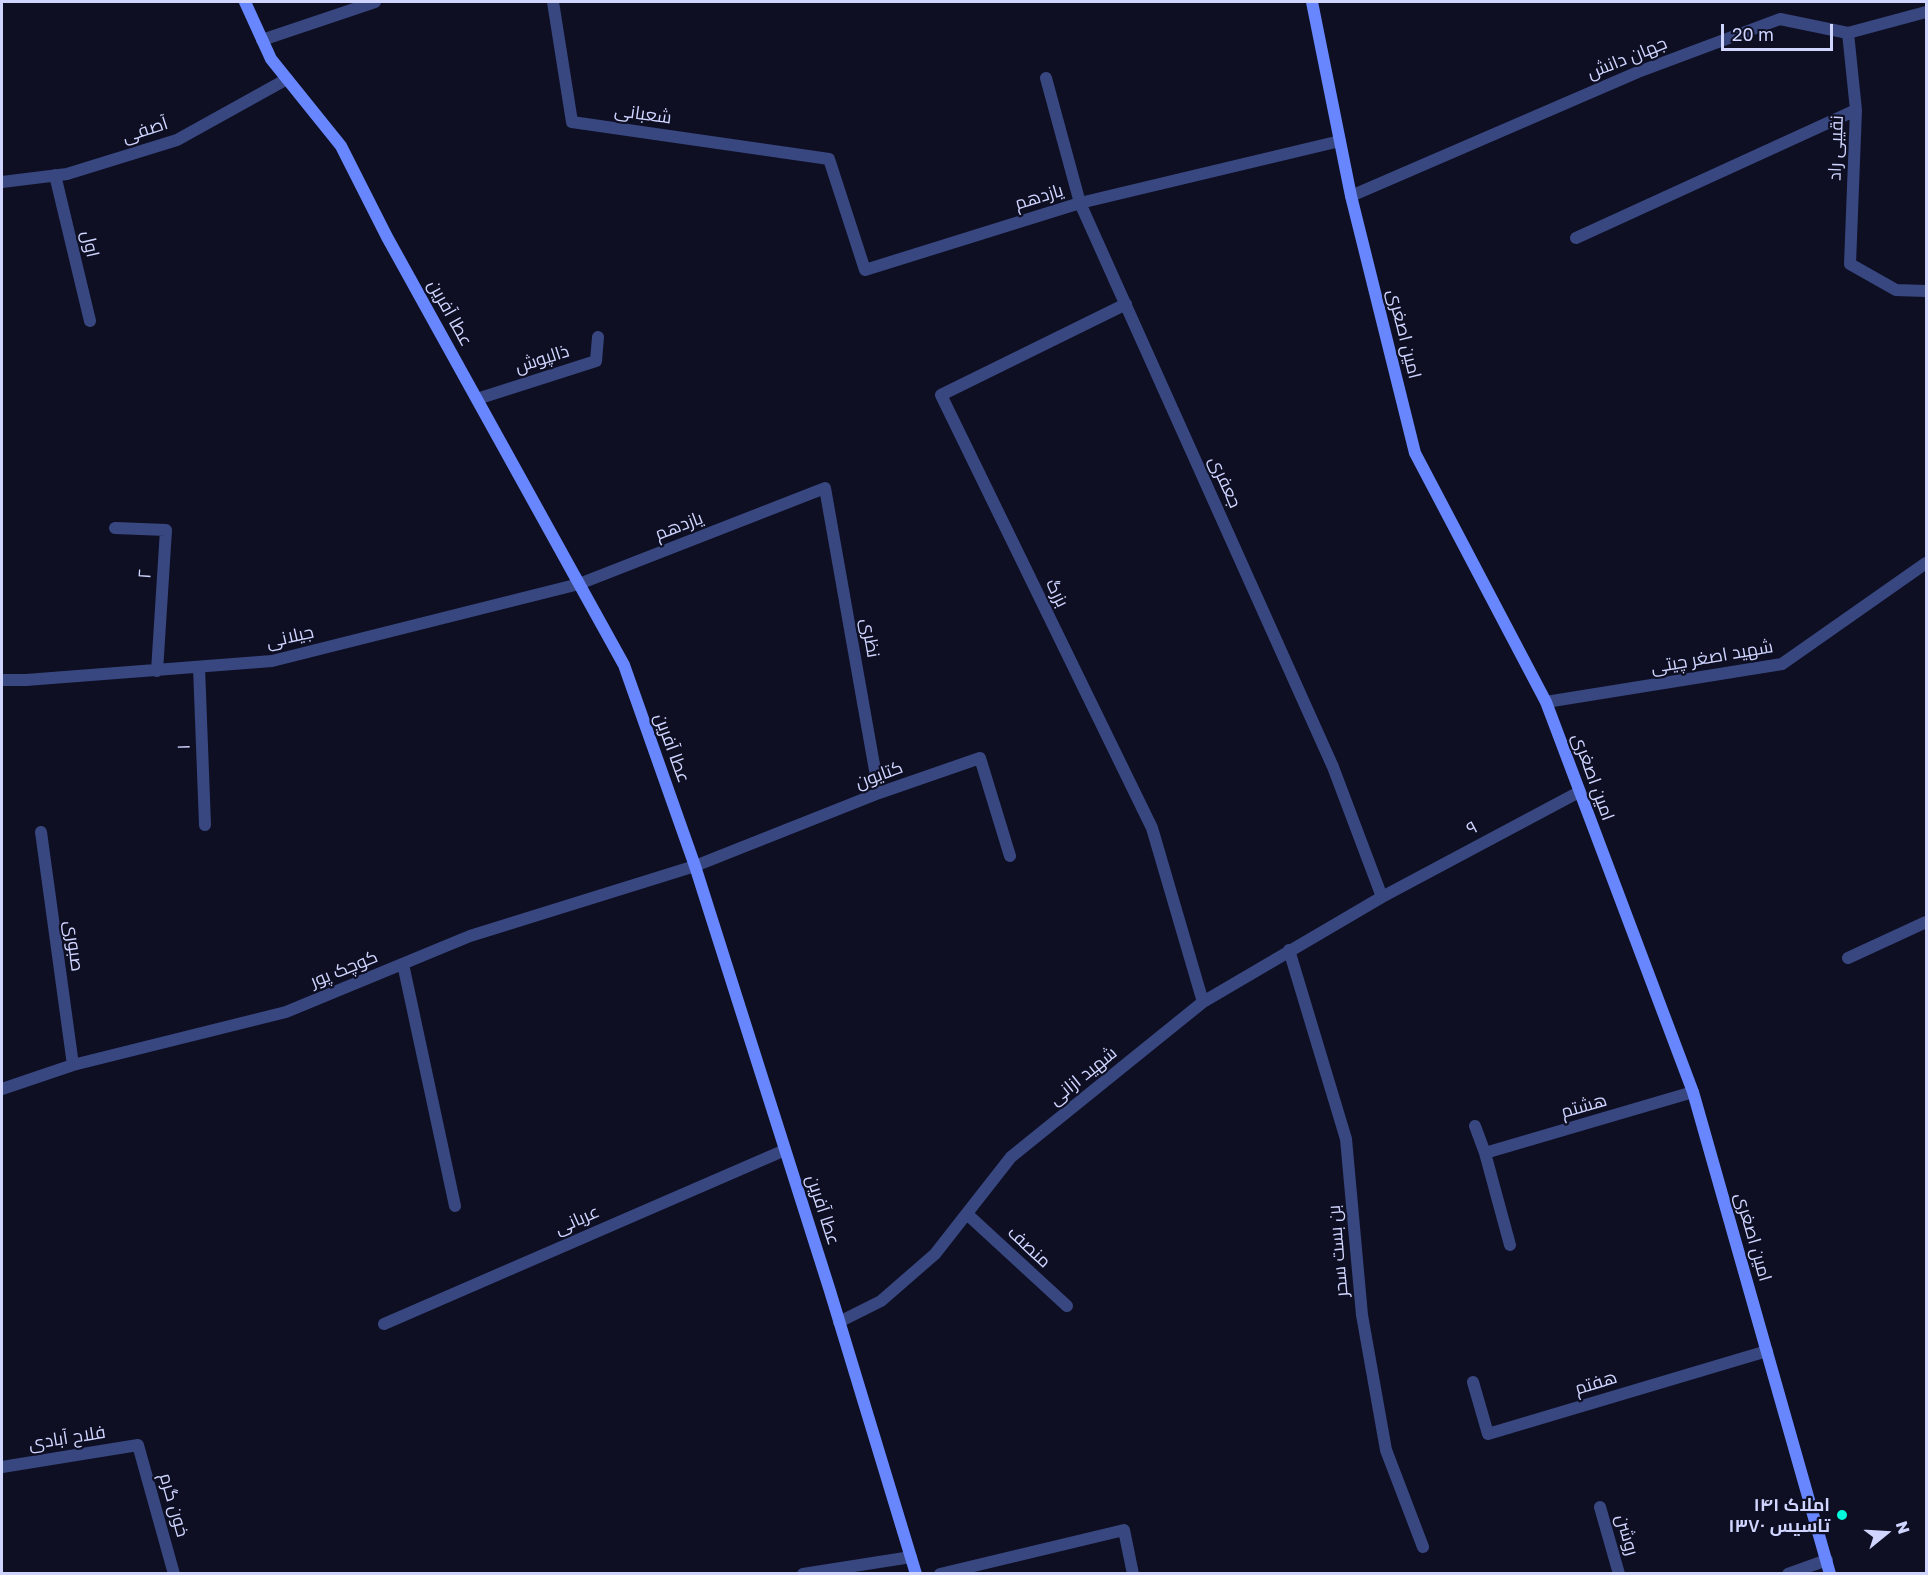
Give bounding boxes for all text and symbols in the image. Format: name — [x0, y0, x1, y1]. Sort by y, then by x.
scale bar — [1724, 12, 1836, 50]
text: 20 m — [1732, 23, 1774, 45]
street label: جهان دانش — [1584, 32, 1670, 84]
street label: شعبانی — [613, 99, 673, 129]
street label: آصفی — [119, 112, 171, 148]
street label: نقیبی راد — [1824, 115, 1848, 181]
street label: یازدهم — [1012, 179, 1066, 215]
street label: اول — [76, 229, 104, 259]
street label: عطا آفرین — [423, 276, 477, 350]
street label: امین اصغری — [1382, 287, 1426, 381]
street label: ذالپوش — [512, 340, 572, 378]
street label: جعفری — [1204, 453, 1246, 511]
street label: یازدهم — [652, 507, 706, 545]
street label: ۲ — [134, 569, 156, 579]
street label: بزرگ — [1041, 575, 1073, 611]
street label: نظری — [856, 617, 884, 659]
street label: جیلانی — [264, 621, 316, 653]
street label: شهید اصغر چیتی — [1649, 636, 1775, 678]
street label: عطا آفرین — [649, 710, 695, 786]
street label: امین اصغری — [1567, 730, 1619, 824]
street label: ۱ — [173, 744, 195, 750]
street label: کتایون — [852, 756, 906, 794]
street label: ۹ — [1463, 816, 1481, 840]
street label: صبوری — [60, 919, 88, 973]
street label: کوچک پور — [307, 946, 381, 992]
street label: شهید ازانی — [1045, 1042, 1121, 1110]
street label: هشتم — [1558, 1089, 1610, 1123]
street label: عطا آفرین — [802, 1172, 844, 1248]
street label: امین اصغری — [1730, 1190, 1776, 1284]
street label: عربانی — [551, 1201, 603, 1239]
street label: بن بست سحر — [1323, 1204, 1353, 1298]
street label: منصف — [1003, 1222, 1055, 1272]
street label: هفتم — [1572, 1366, 1620, 1400]
street label: فلاح آبادی — [27, 1421, 107, 1455]
street label: خون گرم — [155, 1470, 193, 1540]
place label: املاک ۱۴۱ تاسیس ۱۳۷۰ — [1728, 1494, 1830, 1537]
north arrow — [1856, 1503, 1916, 1563]
marker: املاک ۱۴۱ تاسیس ۱۳۷۰ — [1835, 1508, 1849, 1522]
street label: روشن — [1611, 1512, 1643, 1558]
text: N — [1892, 1519, 1915, 1536]

